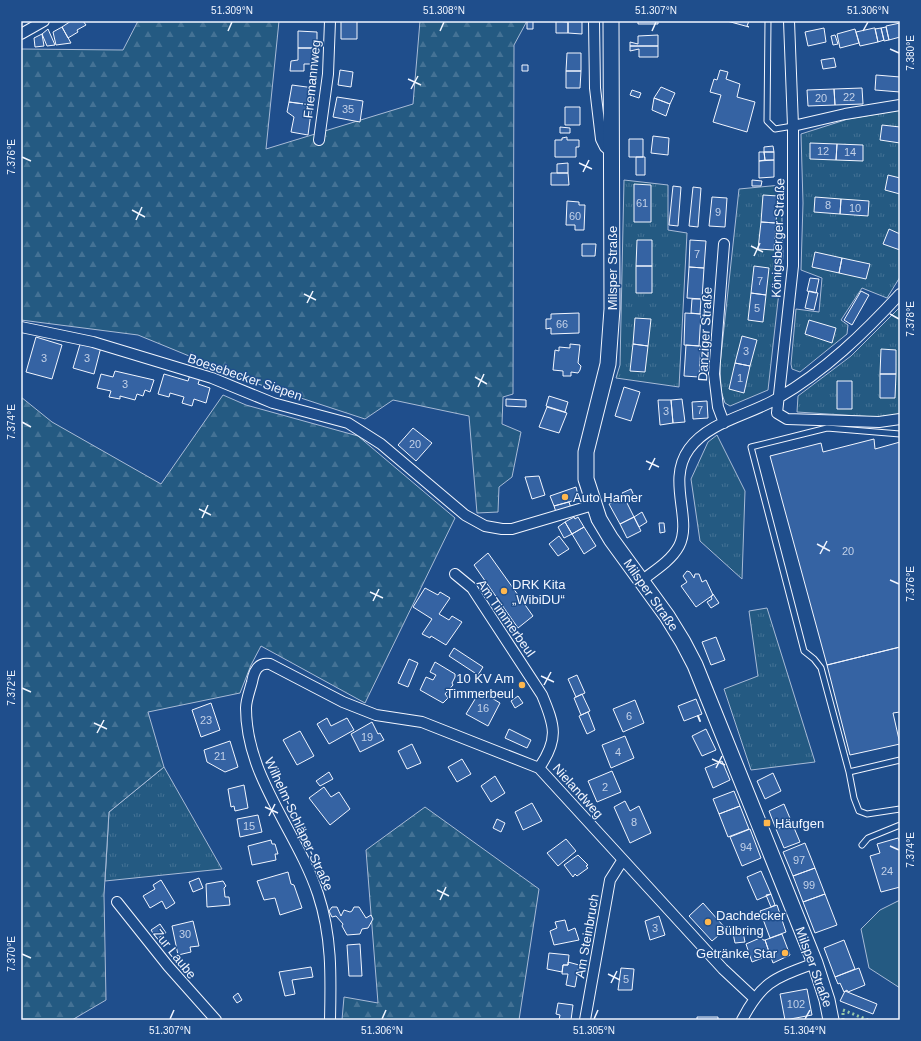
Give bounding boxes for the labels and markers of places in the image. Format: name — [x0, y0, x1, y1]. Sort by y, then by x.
place label: Auto Hamer — [573, 490, 643, 505]
marker: Auto Hamer — [560, 492, 570, 502]
place label: DRK Kita „WibiDU“ — [512, 577, 566, 607]
marker: DRK Kita „WibiDU“ — [499, 586, 509, 596]
place label: 10 KV Am Timmerbeul — [446, 671, 514, 701]
marker: 10 KV Am Timmerbeul — [517, 680, 527, 690]
place label: Häufgen — [775, 816, 824, 831]
marker: Häufgen — [762, 818, 772, 828]
place label: Dachdecker Bülbring — [716, 908, 786, 938]
marker: Dachdecker Bülbring — [703, 917, 713, 927]
place label: Getränke Star — [696, 946, 778, 961]
marker: Getränke Star — [780, 948, 790, 958]

